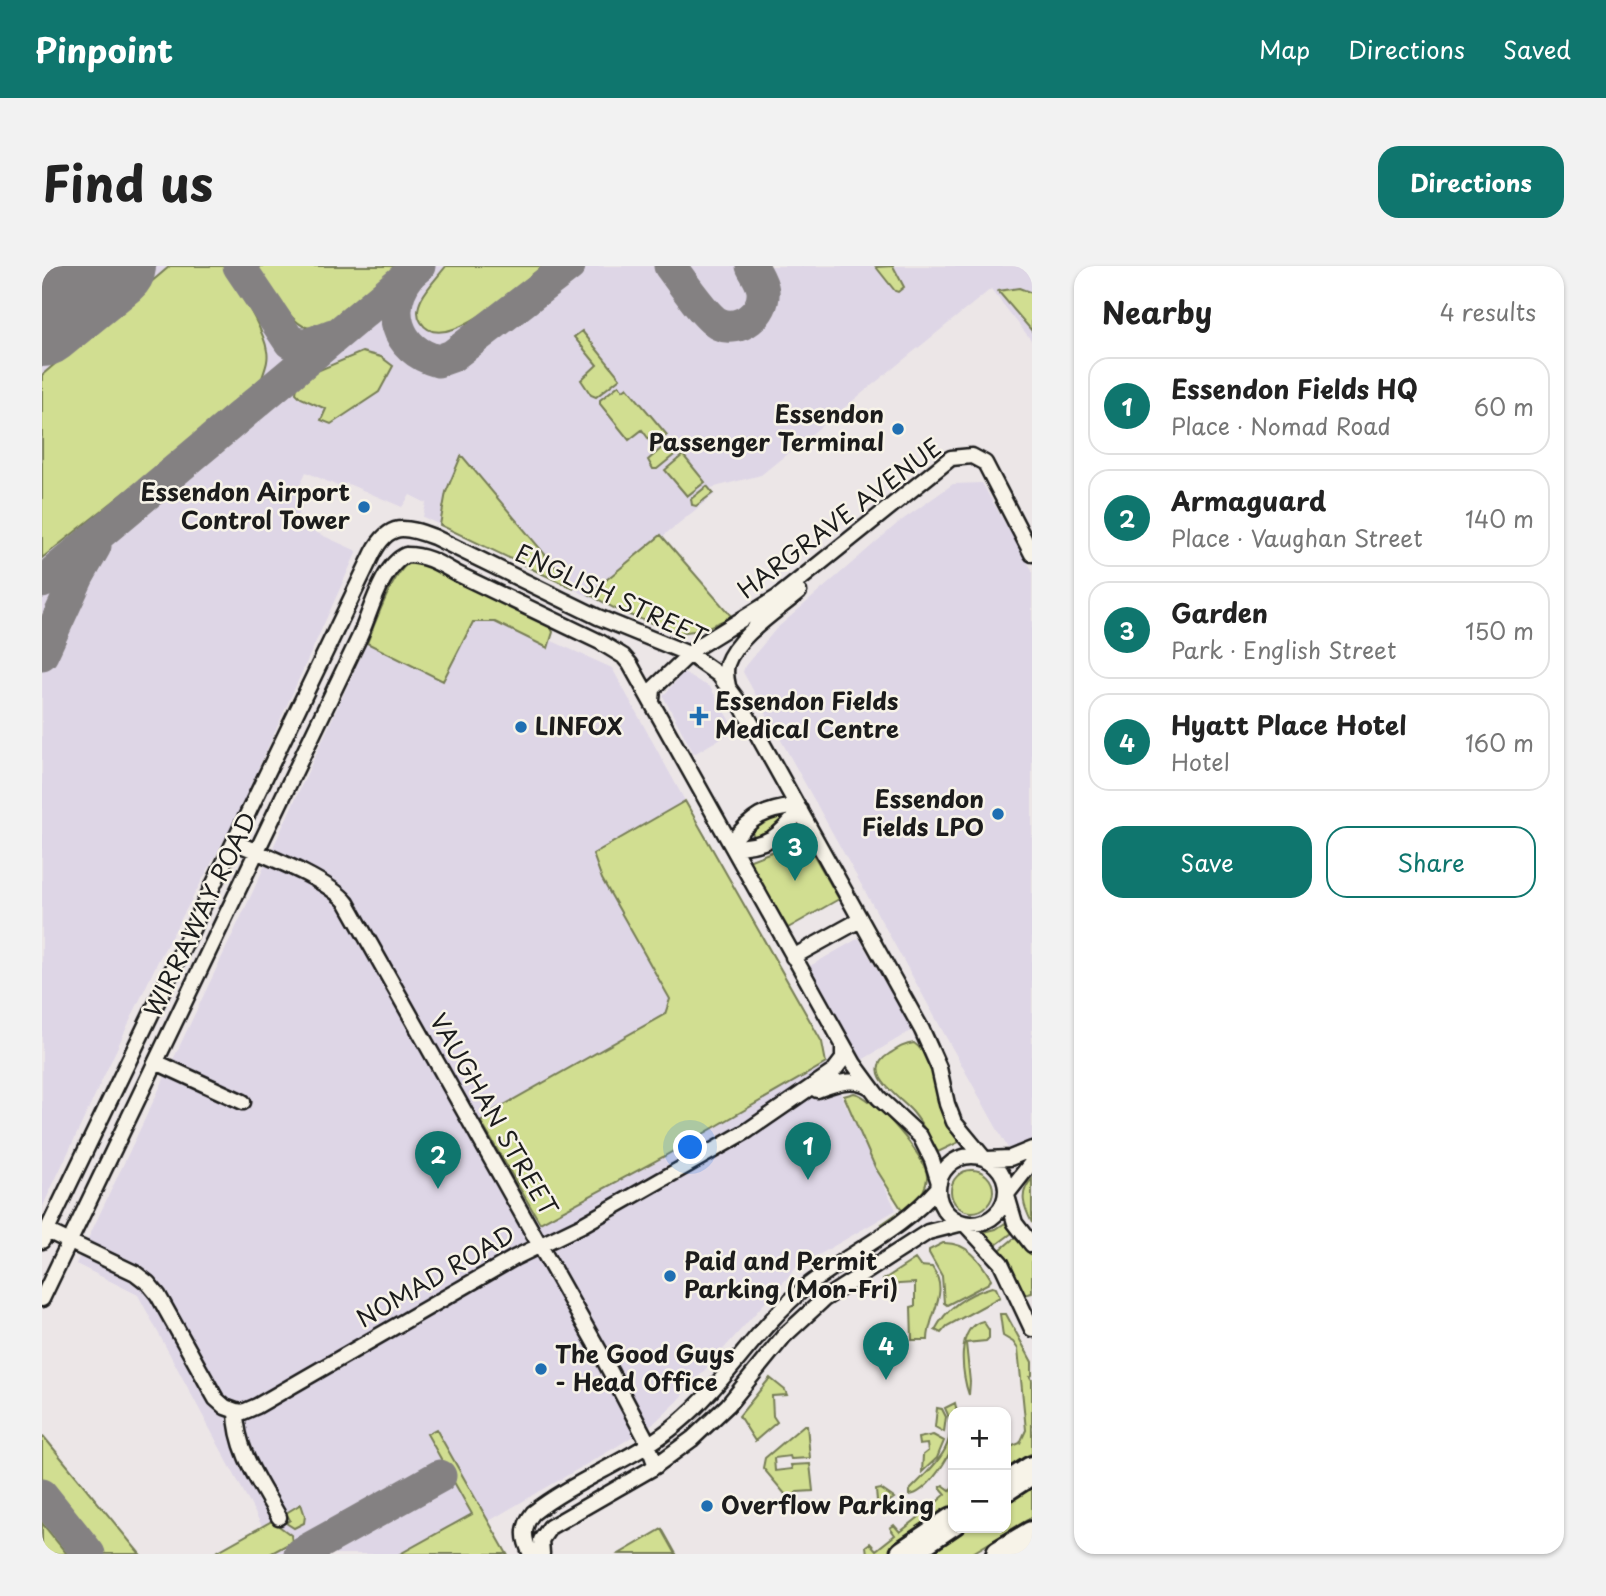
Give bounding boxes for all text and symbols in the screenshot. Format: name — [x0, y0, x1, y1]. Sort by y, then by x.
text: Pinpoint — [35, 24, 173, 74]
text: Map — [1259, 31, 1310, 67]
text: Directions — [1348, 31, 1465, 67]
text: Saved — [1503, 31, 1571, 67]
text: Find us — [42, 145, 213, 219]
button: Directions — [1378, 146, 1564, 218]
text: Nearby — [1102, 289, 1212, 334]
text: 4 results — [1440, 294, 1536, 329]
text: Essendon Fields HQ — [1171, 369, 1418, 408]
text: 1 — [1122, 389, 1133, 424]
text: 60 m — [1474, 389, 1534, 424]
place label: Essendon Passenger Terminal — [649, 395, 884, 459]
text: Place · Nomad Road — [1171, 408, 1391, 443]
marker: Essendon Passenger Terminal — [890, 421, 906, 437]
street label: HARGRAVE AVENUE — [729, 429, 948, 606]
place label: Essendon Airport Control Tower — [140, 473, 351, 537]
text: Armaguard — [1171, 481, 1326, 520]
marker: Essendon Airport Control Tower — [356, 499, 372, 515]
text: 2 — [1119, 501, 1135, 536]
text: 140 m — [1465, 501, 1534, 536]
text: Place · Vaughan Street — [1171, 520, 1423, 555]
street label: ENGLISH STREET — [510, 534, 714, 655]
text: Garden — [1171, 593, 1268, 632]
text: 3 — [1119, 613, 1135, 648]
text: 150 m — [1465, 613, 1534, 648]
text: Park · English Street — [1171, 632, 1396, 667]
place label: Essendon Fields Medical Centre — [715, 682, 899, 746]
text: Hyatt Place Hotel — [1171, 705, 1406, 744]
marker: Essendon Fields Medical Centre — [689, 706, 709, 726]
place label: LINFOX — [535, 707, 623, 743]
marker: LINFOX — [513, 719, 529, 735]
text: 4 — [1119, 725, 1135, 760]
text: 160 m — [1465, 725, 1534, 760]
text: Hotel — [1171, 744, 1230, 779]
place label: Essendon Fields LPO — [862, 780, 984, 844]
street label: WIRRAWAY ROAD — [134, 806, 264, 1022]
marker: Essendon Fields LPO — [990, 806, 1006, 822]
pin: 3 — [772, 823, 818, 881]
button: Save — [1102, 826, 1312, 898]
button: Share — [1326, 826, 1536, 898]
street label: VAUGHAN STREET — [422, 1006, 568, 1223]
pin: 1 — [785, 1122, 831, 1180]
your location — [673, 1130, 707, 1164]
pin: 2 — [415, 1131, 461, 1189]
street label: NOMAD ROAD — [349, 1215, 521, 1335]
place label: Paid and Permit Parking (Mon-Fri) — [684, 1242, 898, 1306]
marker: Paid and Permit Parking (Mon-Fri) — [662, 1268, 678, 1284]
pin: 4 — [863, 1322, 909, 1380]
place label: The Good Guys - Head Office — [555, 1335, 735, 1399]
marker: The Good Guys - Head Office — [533, 1361, 549, 1377]
map controls — [948, 1407, 1011, 1533]
button: + — [948, 1407, 1011, 1470]
button: − — [948, 1470, 1011, 1533]
place label: Overflow Parking — [721, 1486, 934, 1522]
marker: Overflow Parking — [699, 1498, 715, 1514]

